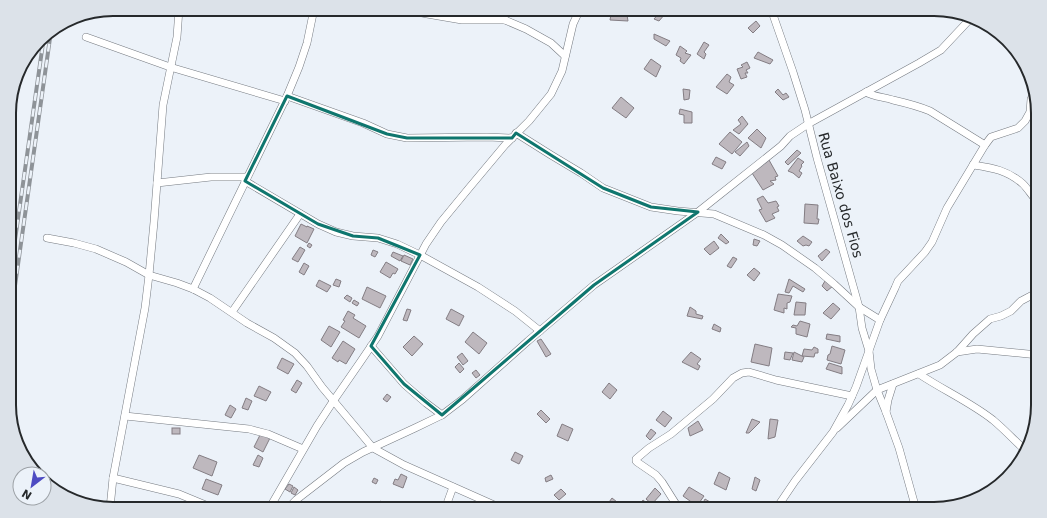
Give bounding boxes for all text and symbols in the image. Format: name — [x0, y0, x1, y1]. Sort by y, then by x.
street label: Rua Baixo dos Fios — [815, 130, 867, 260]
north arrow — [12, 466, 52, 506]
text: N — [20, 486, 34, 502]

